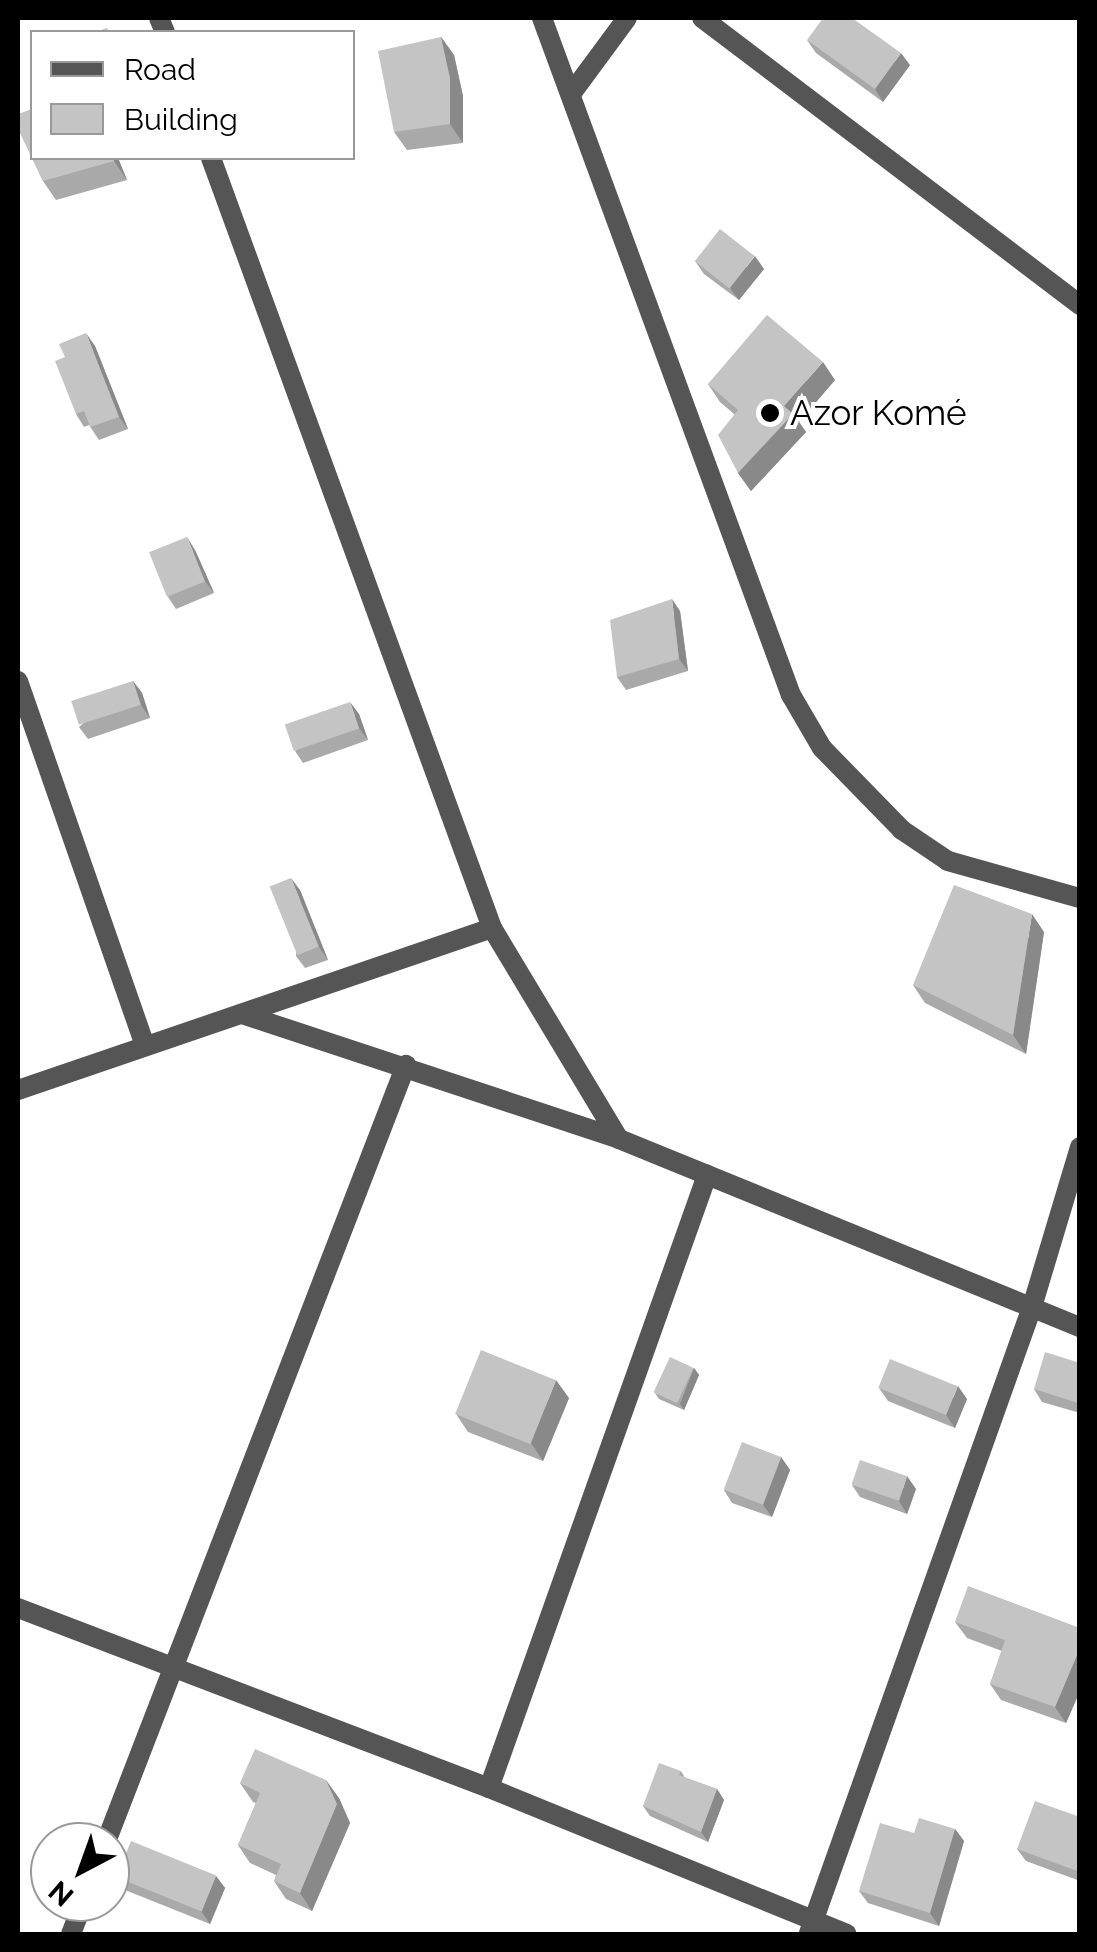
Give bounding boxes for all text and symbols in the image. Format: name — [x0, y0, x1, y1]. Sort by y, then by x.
legend — [30, 30, 355, 160]
text: Road — [124, 52, 196, 87]
text: Building — [124, 102, 238, 137]
place label: Azor Komé — [790, 392, 967, 434]
marker: Azor Komé — [759, 402, 781, 424]
north arrow — [30, 1822, 130, 1922]
text: N — [42, 1874, 80, 1913]

